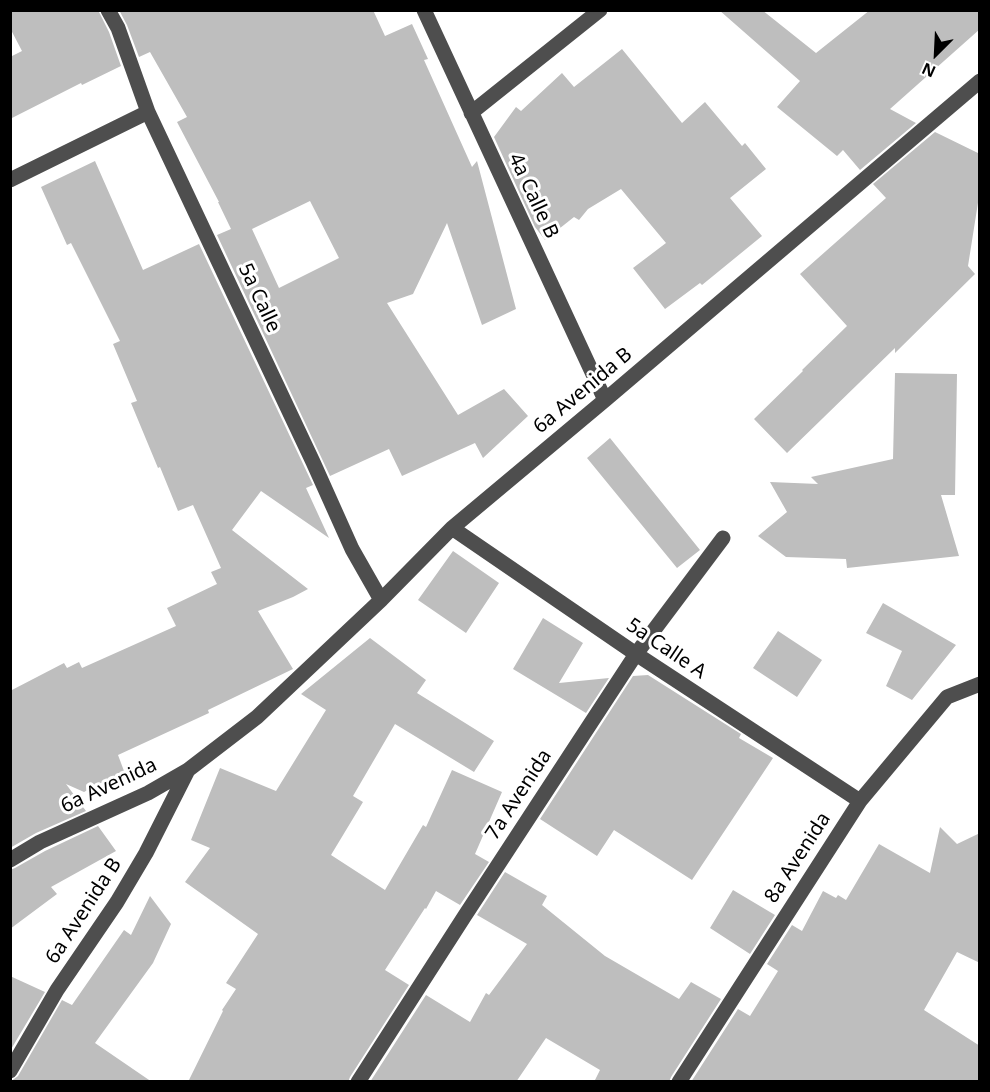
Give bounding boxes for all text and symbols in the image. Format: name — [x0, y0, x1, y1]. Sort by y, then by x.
north arrow — [906, 24, 966, 84]
text: N — [918, 58, 939, 83]
street label: 4a Calle B — [503, 149, 563, 243]
street label: 5a Calle — [233, 260, 285, 336]
street label: 6a Avenida B — [529, 343, 637, 439]
street label: 5a Calle A — [621, 614, 711, 684]
street label: 7a Avenida — [481, 745, 557, 845]
street label: 6a Avenida — [57, 753, 161, 819]
street label: 8a Avenida — [760, 808, 836, 908]
street label: 6a Avenida B — [41, 854, 127, 968]

